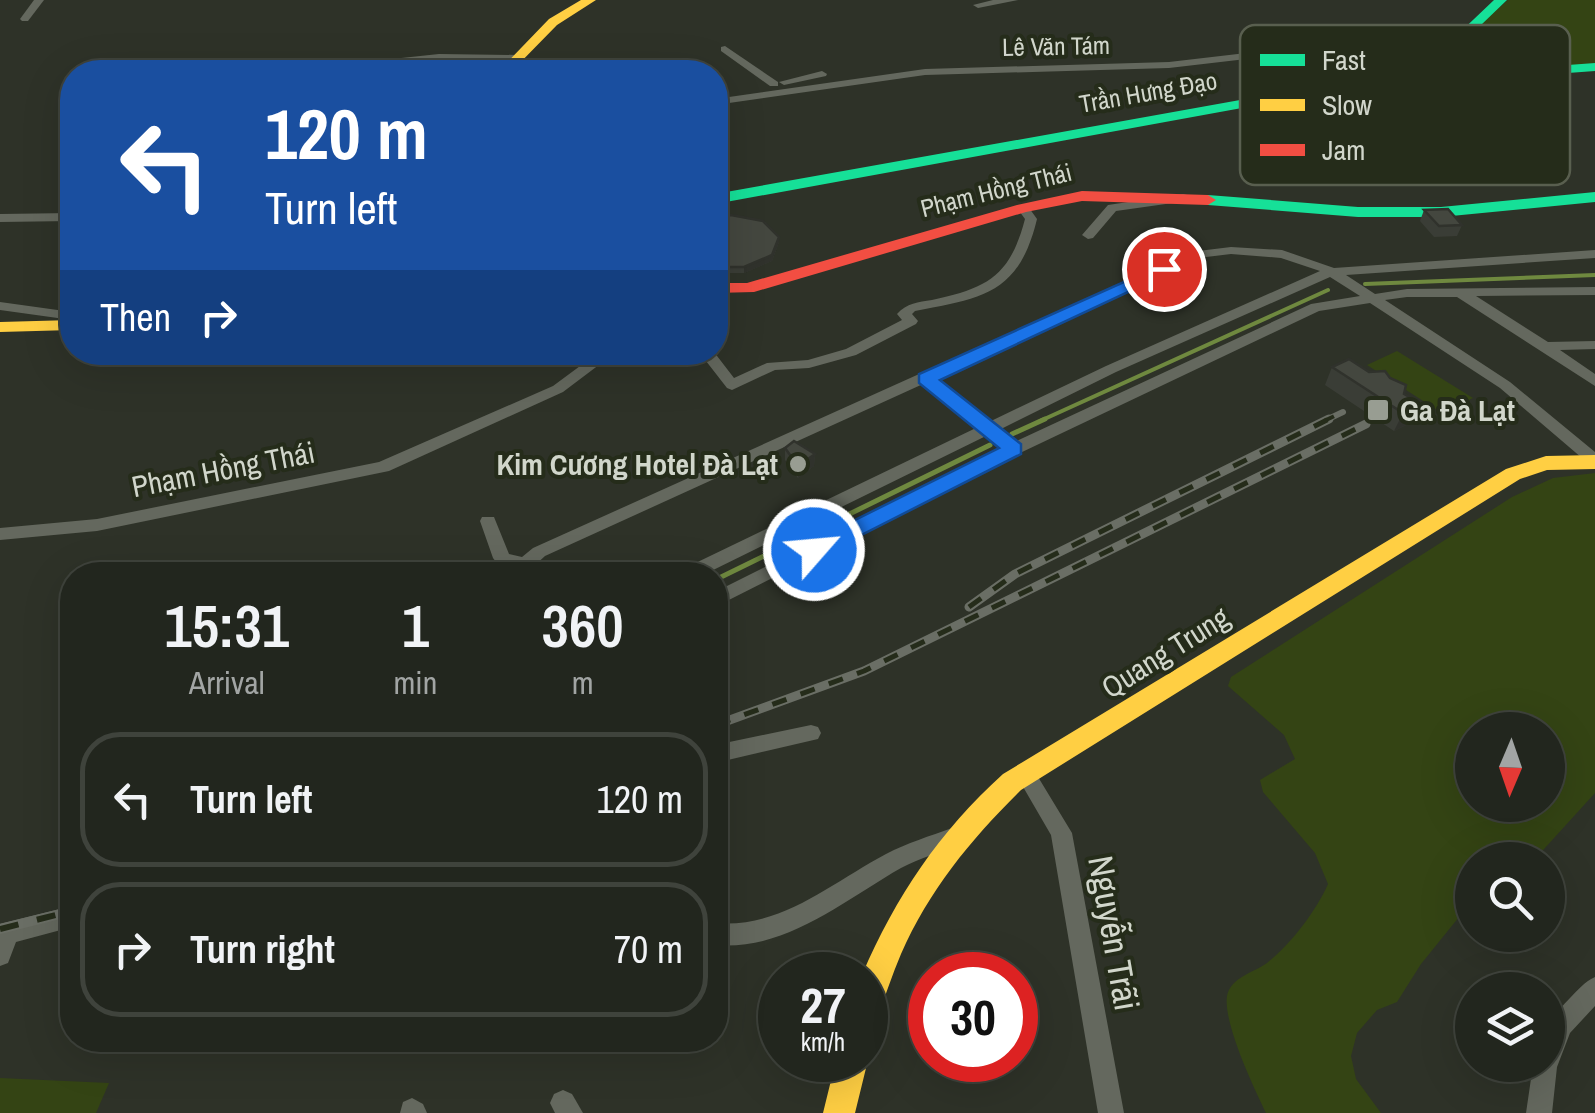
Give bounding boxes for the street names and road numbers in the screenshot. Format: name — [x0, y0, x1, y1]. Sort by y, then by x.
street label: Lê Văn Tám — [1002, 28, 1110, 64]
street label: Trần Hưng Đạo — [1076, 63, 1220, 121]
street label: Phạm Hồng Thái — [917, 155, 1075, 225]
street label: Phạm Hồng Thái — [128, 432, 318, 506]
street label: Quang Trung — [1093, 597, 1237, 707]
street label: Nguyễn Trãi — [1077, 852, 1151, 1014]

